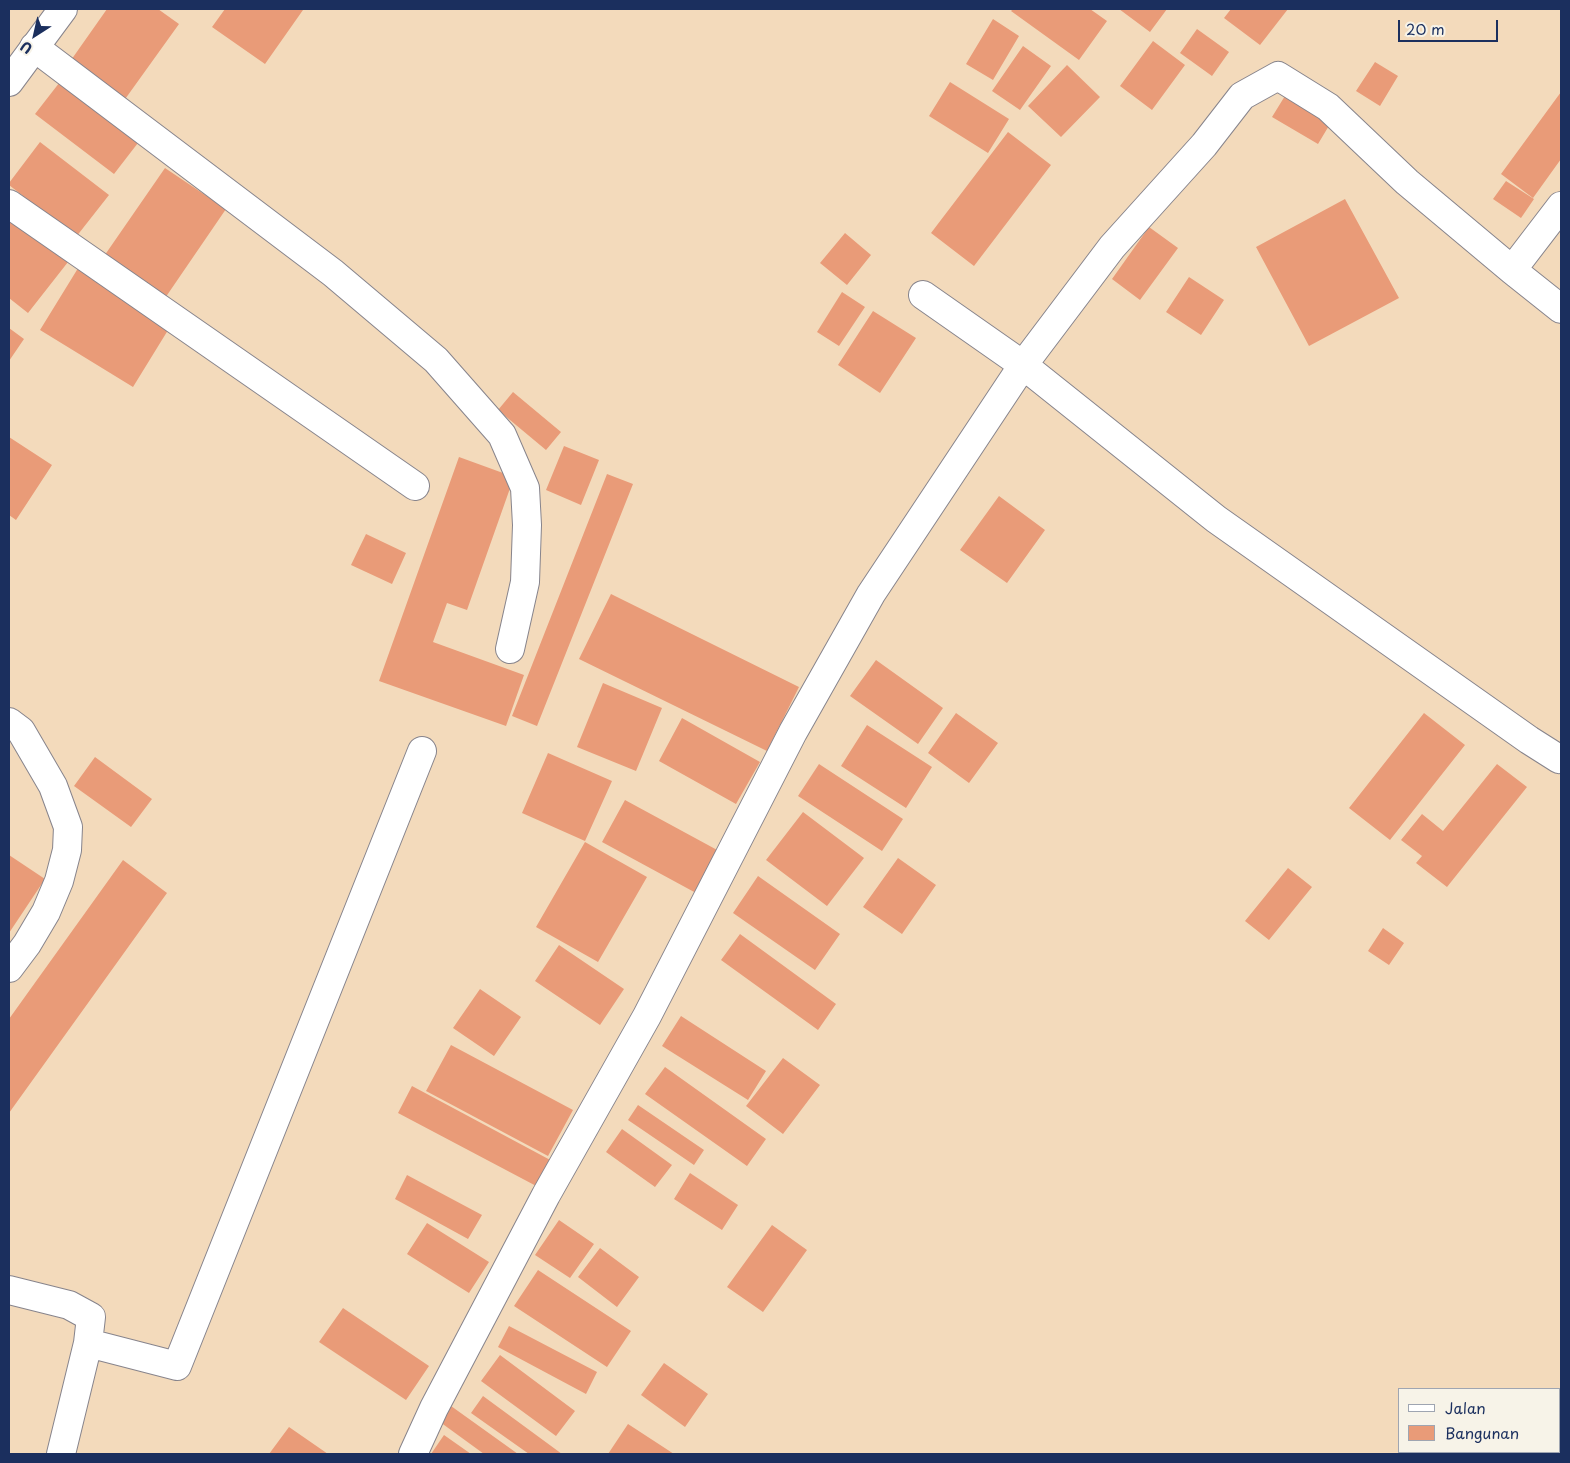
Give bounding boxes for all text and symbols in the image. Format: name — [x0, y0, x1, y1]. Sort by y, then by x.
north arrow — [10, 10, 60, 60]
scale bar — [1400, 10, 1500, 42]
text: 20 m — [1406, 17, 1445, 40]
text: U — [16, 36, 36, 59]
legend — [1398, 1388, 1560, 1453]
text: Jalan — [1445, 1396, 1486, 1419]
text: Bangunan — [1445, 1421, 1519, 1444]

